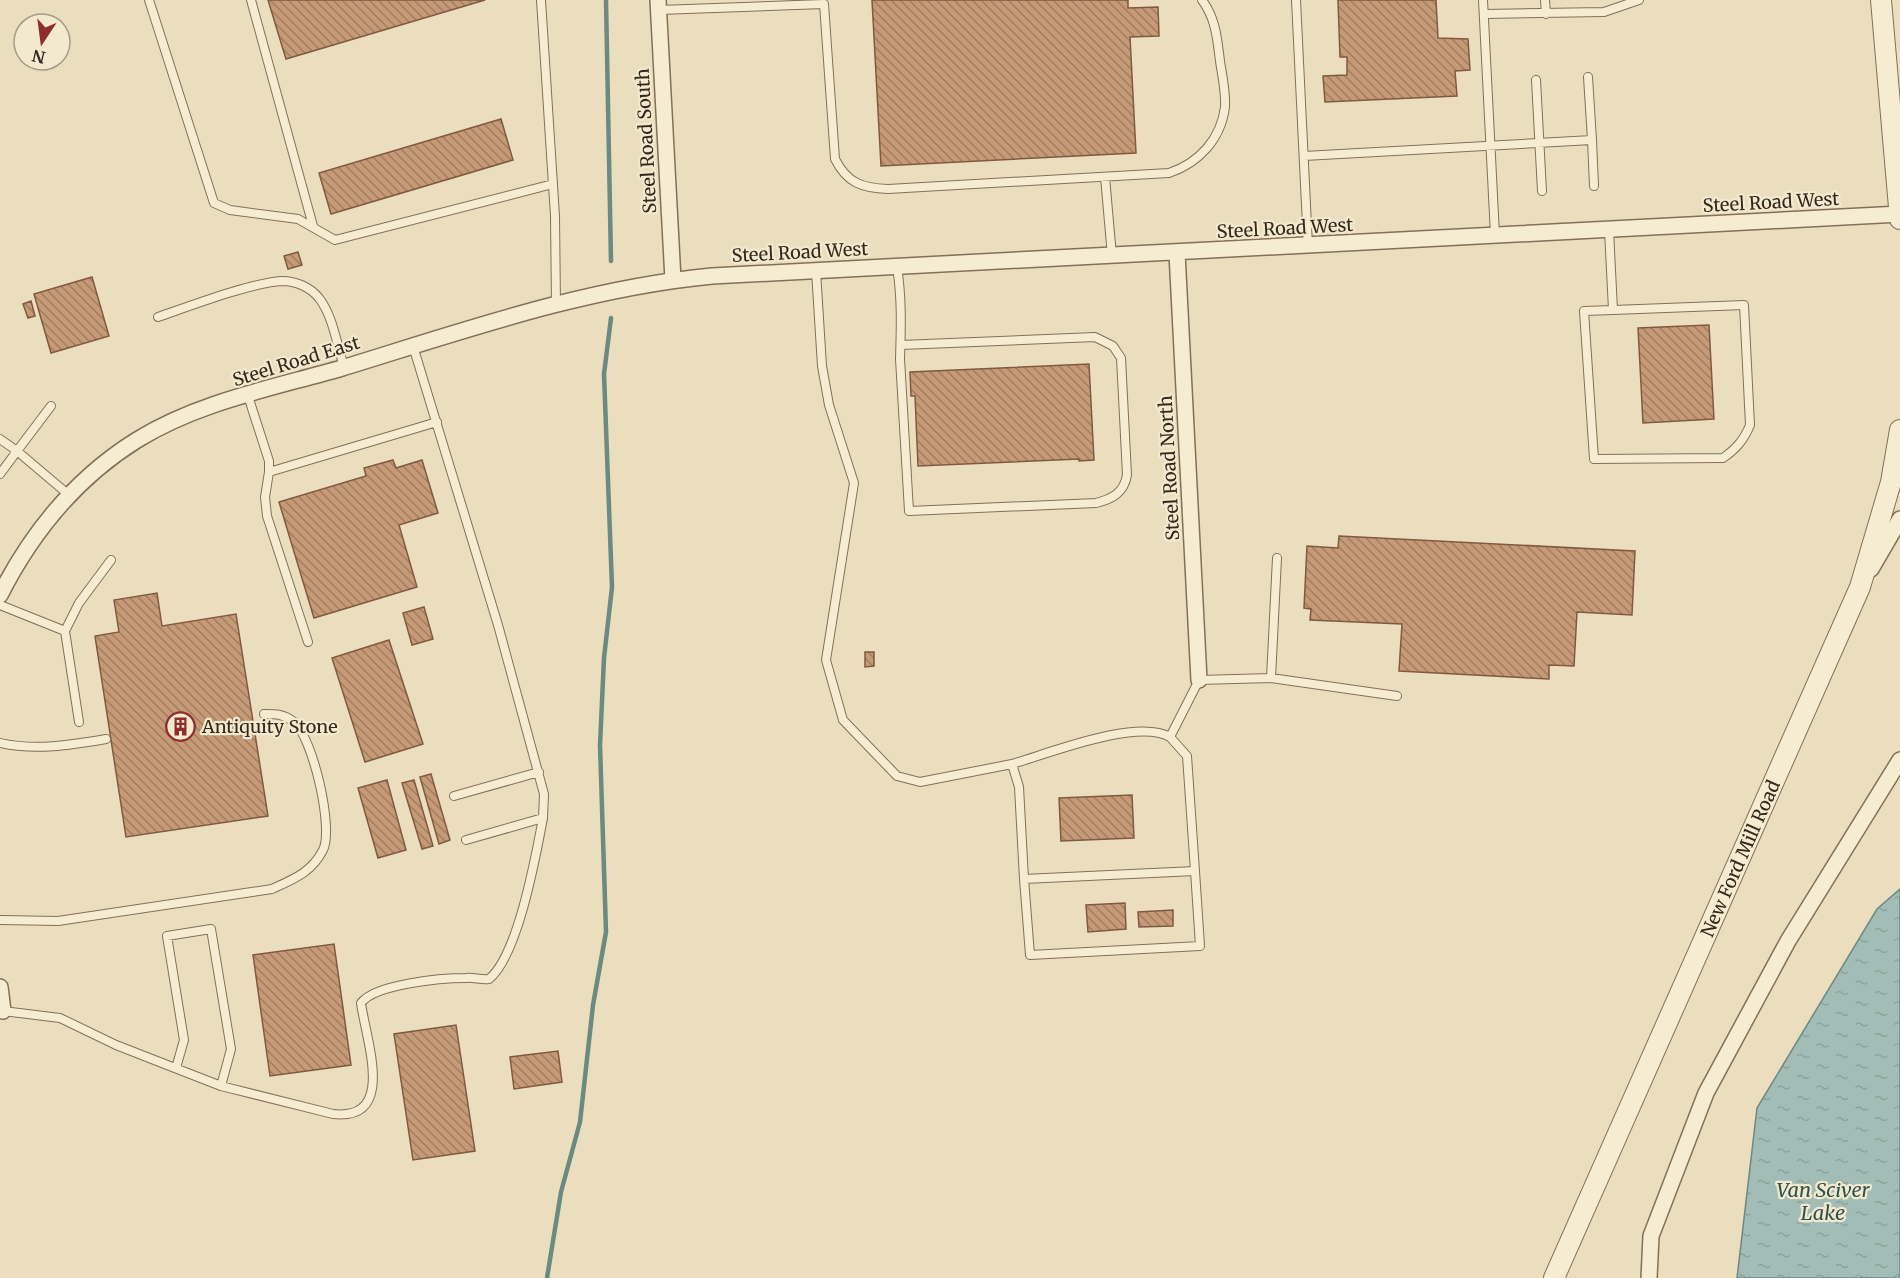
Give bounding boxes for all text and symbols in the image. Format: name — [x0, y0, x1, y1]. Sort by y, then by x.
north arrow — [12, 12, 72, 72]
text: N — [30, 45, 47, 68]
street label: Steel Road South — [631, 68, 661, 214]
street label: Steel Road West — [1702, 187, 1840, 217]
street label: Steel Road West — [1216, 213, 1354, 243]
street label: Steel Road West — [731, 237, 869, 267]
street label: Steel Road East — [230, 331, 362, 391]
street label: Steel Road North — [1154, 395, 1184, 541]
building icon: Antiquity Stone — [165, 710, 197, 742]
place label: Antiquity Stone — [201, 715, 338, 738]
street label: New Ford Mill Road — [1695, 776, 1785, 940]
water label: Van Sciver Lake — [1776, 1177, 1870, 1225]

